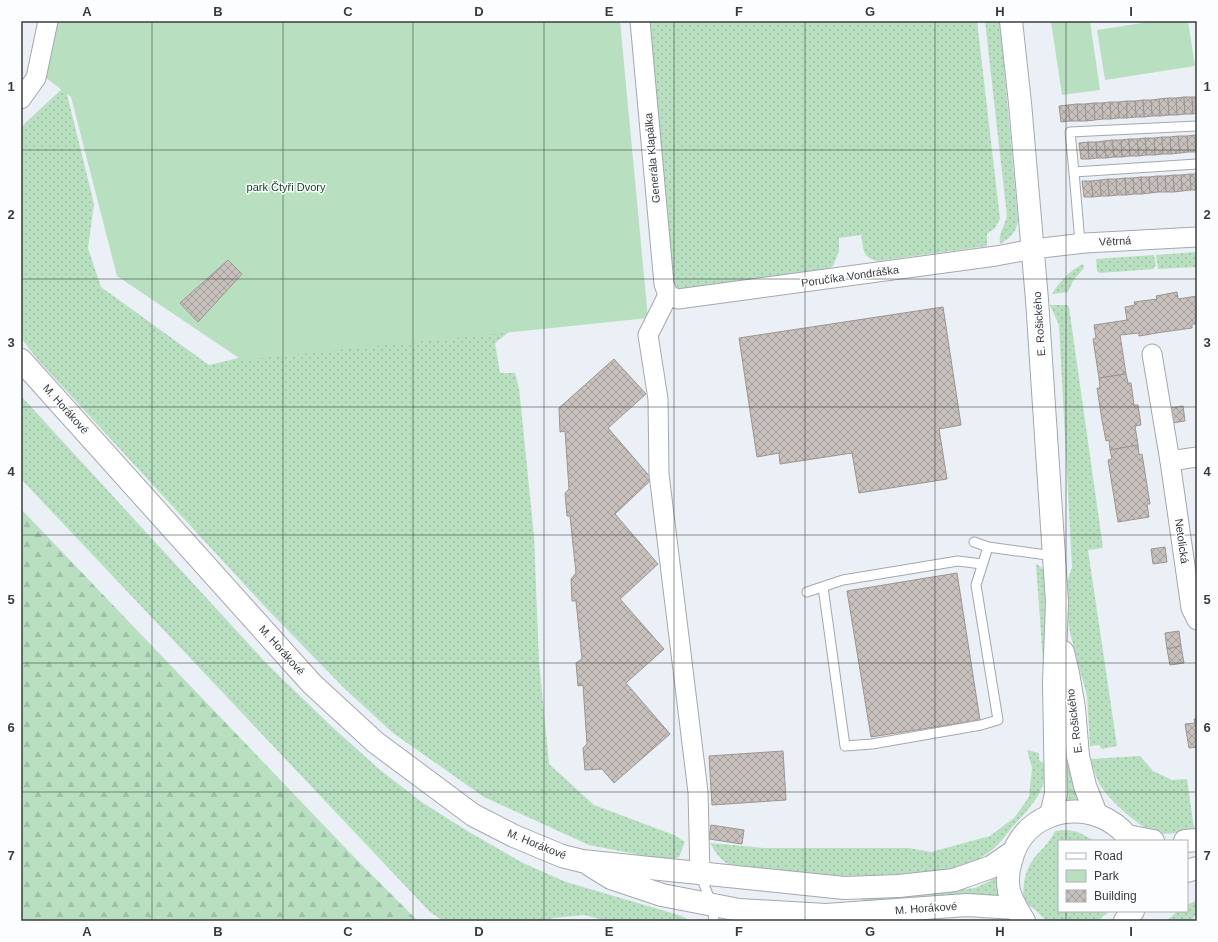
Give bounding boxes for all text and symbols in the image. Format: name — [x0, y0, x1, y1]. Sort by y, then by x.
text: A — [82, 4, 92, 19]
text: B — [213, 4, 223, 19]
text: C — [343, 4, 353, 19]
text: D — [474, 4, 484, 19]
text: E — [605, 4, 614, 19]
text: F — [735, 4, 743, 19]
text: G — [865, 4, 875, 19]
text: H — [995, 4, 1005, 19]
text: I — [1129, 4, 1133, 19]
text: 1 — [7, 79, 15, 94]
text: 1 — [1203, 79, 1211, 94]
street label: Generála Klapálka — [642, 112, 662, 204]
park label: park Čtyři Dvory — [247, 181, 326, 193]
text: 2 — [7, 207, 15, 222]
text: 2 — [1203, 207, 1211, 222]
street label: Větrná — [1098, 234, 1132, 248]
street label: Poručíka Vondráška — [800, 263, 900, 289]
street label: E. Rošického — [1031, 291, 1047, 357]
text: 3 — [7, 335, 15, 350]
text: 3 — [1203, 335, 1211, 350]
street label: M. Horákové — [41, 382, 91, 436]
text: 4 — [7, 464, 15, 479]
text: 4 — [1203, 464, 1211, 479]
street label: Netolická — [1173, 518, 1191, 565]
text: 5 — [7, 592, 15, 607]
text: 5 — [1203, 592, 1211, 607]
street label: M. Horákové — [257, 623, 307, 677]
street label: E. Rošického — [1064, 688, 1084, 754]
text: 6 — [7, 720, 15, 735]
text: 6 — [1203, 720, 1211, 735]
street label: M. Horákové — [506, 827, 568, 861]
legend — [1058, 840, 1188, 912]
text: 7 — [7, 848, 15, 863]
text: 7 — [1203, 848, 1211, 863]
text: Road — [1094, 849, 1123, 863]
text: Park — [1094, 869, 1120, 883]
text: Building — [1094, 889, 1137, 903]
street label: M. Horákové — [894, 900, 958, 916]
text: A — [82, 924, 92, 939]
text: B — [213, 924, 223, 939]
text: C — [343, 924, 353, 939]
text: D — [474, 924, 484, 939]
text: E — [605, 924, 614, 939]
text: F — [735, 924, 743, 939]
text: G — [865, 924, 875, 939]
text: H — [995, 924, 1005, 939]
text: I — [1129, 924, 1133, 939]

